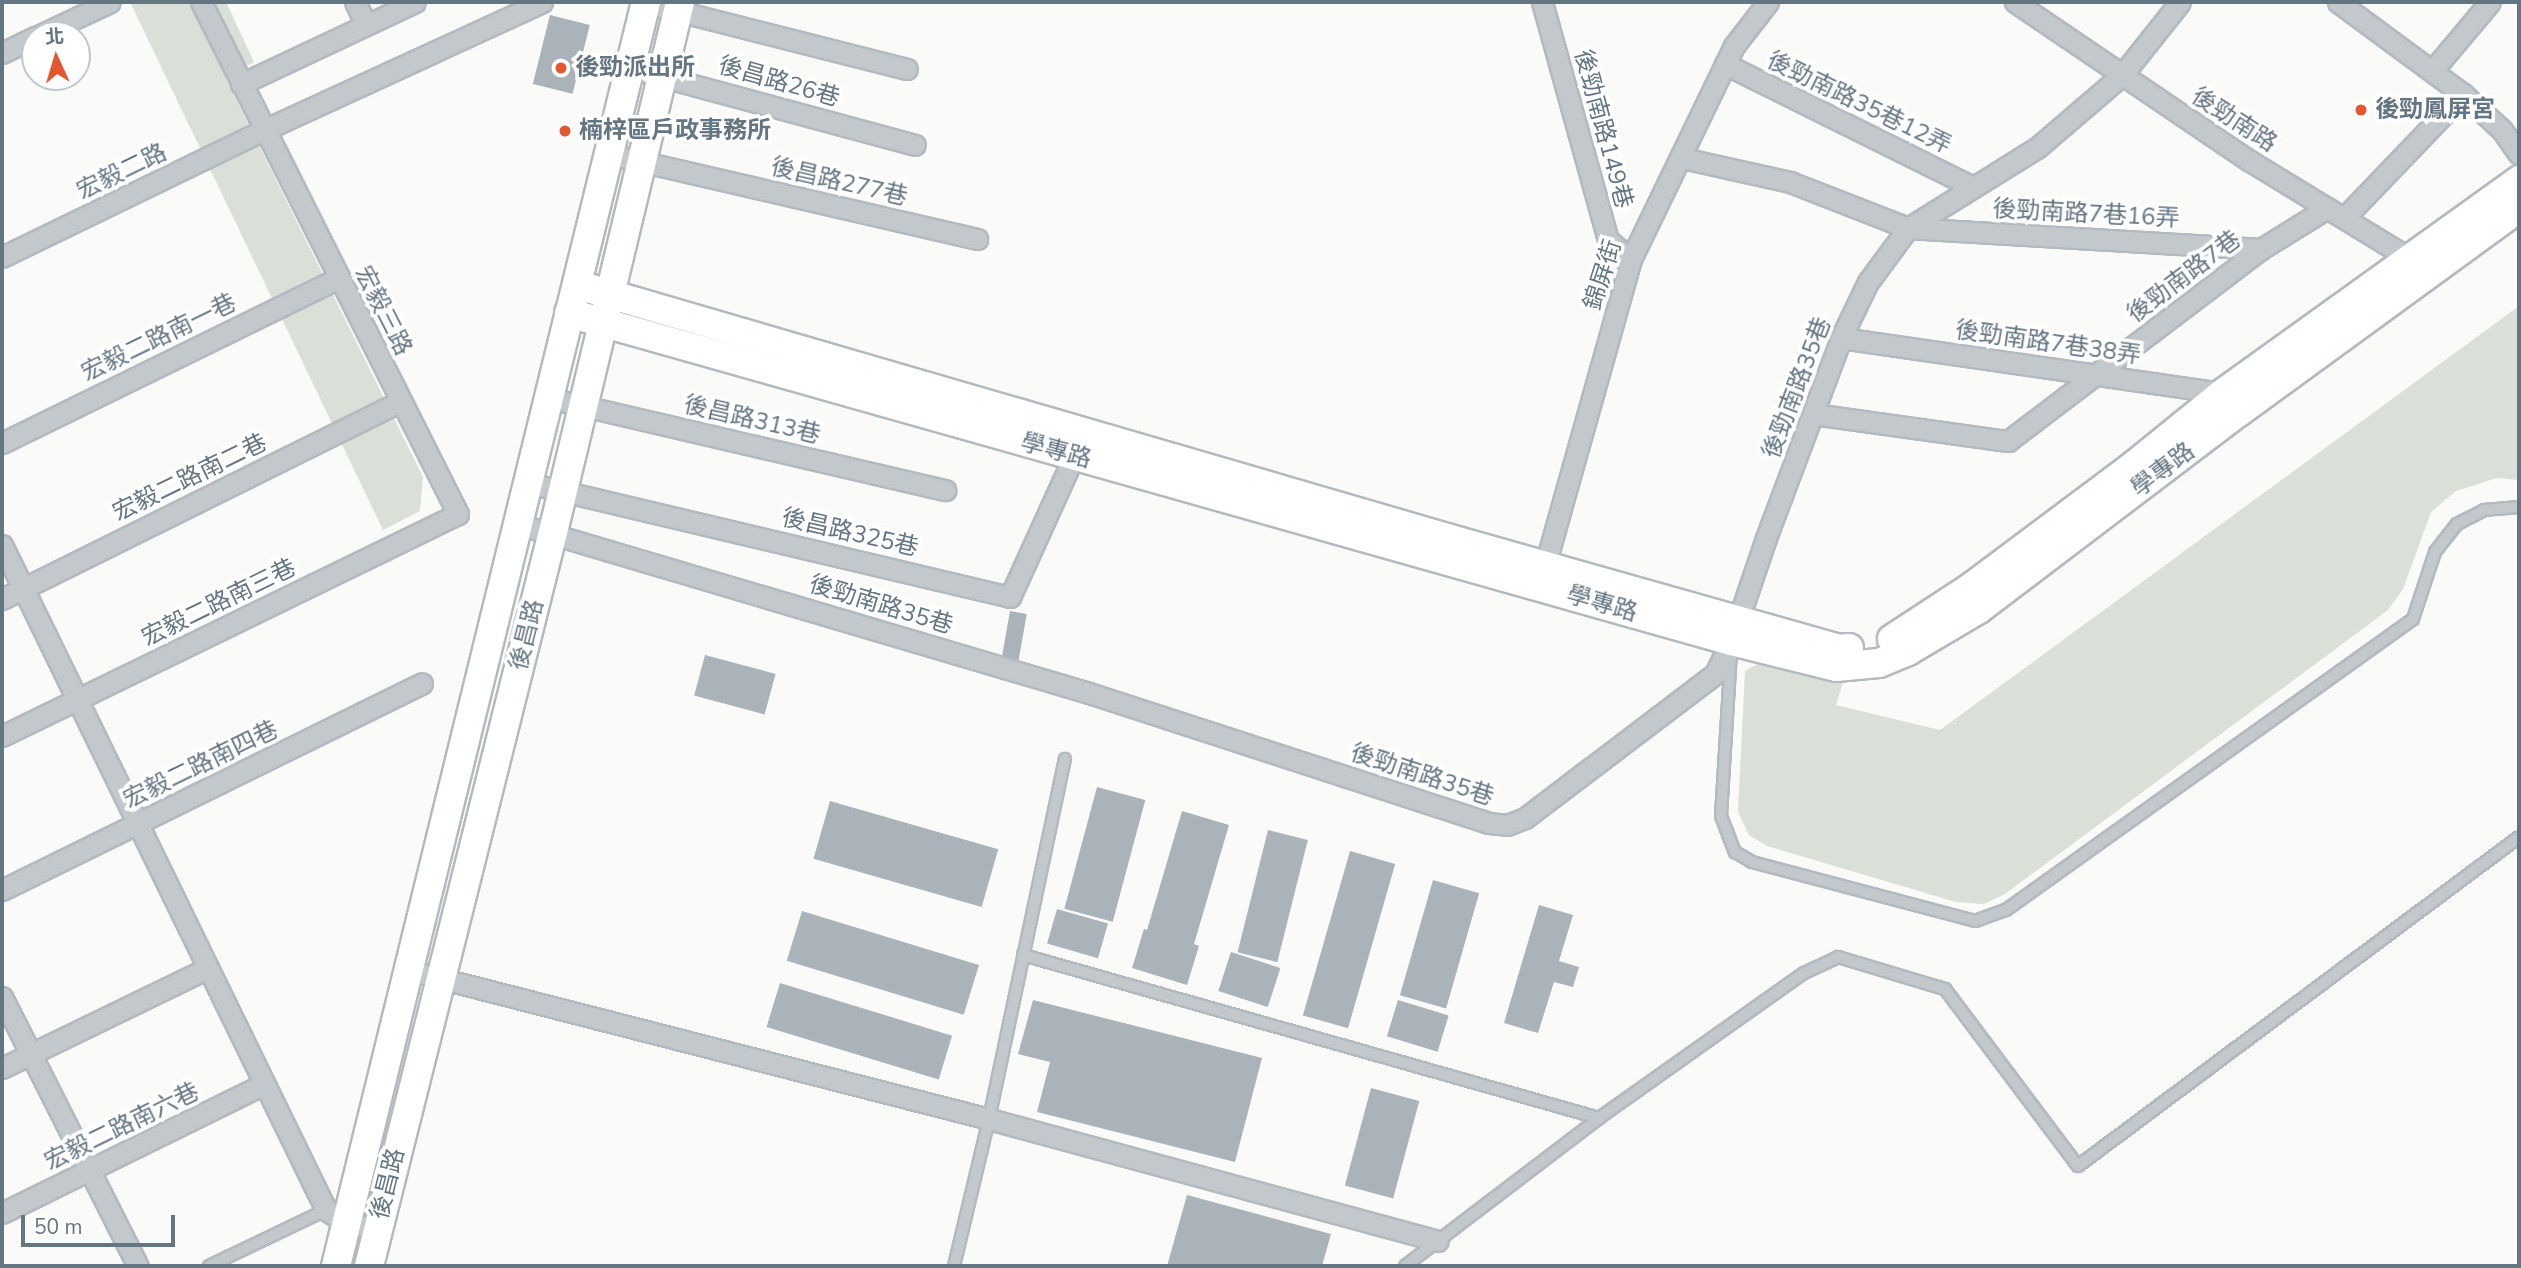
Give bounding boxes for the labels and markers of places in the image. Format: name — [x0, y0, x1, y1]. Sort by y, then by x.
place label: 後勁派出所 — [575, 54, 695, 82]
marker: 後勁派出所 — [553, 60, 569, 76]
place label: 後勁鳳屏宮 — [2375, 96, 2495, 124]
marker: 後勁鳳屏宮 — [2353, 102, 2369, 118]
place label: 楠梓區戶政事務所 — [579, 117, 771, 145]
marker: 楠梓區戶政事務所 — [557, 123, 573, 139]

